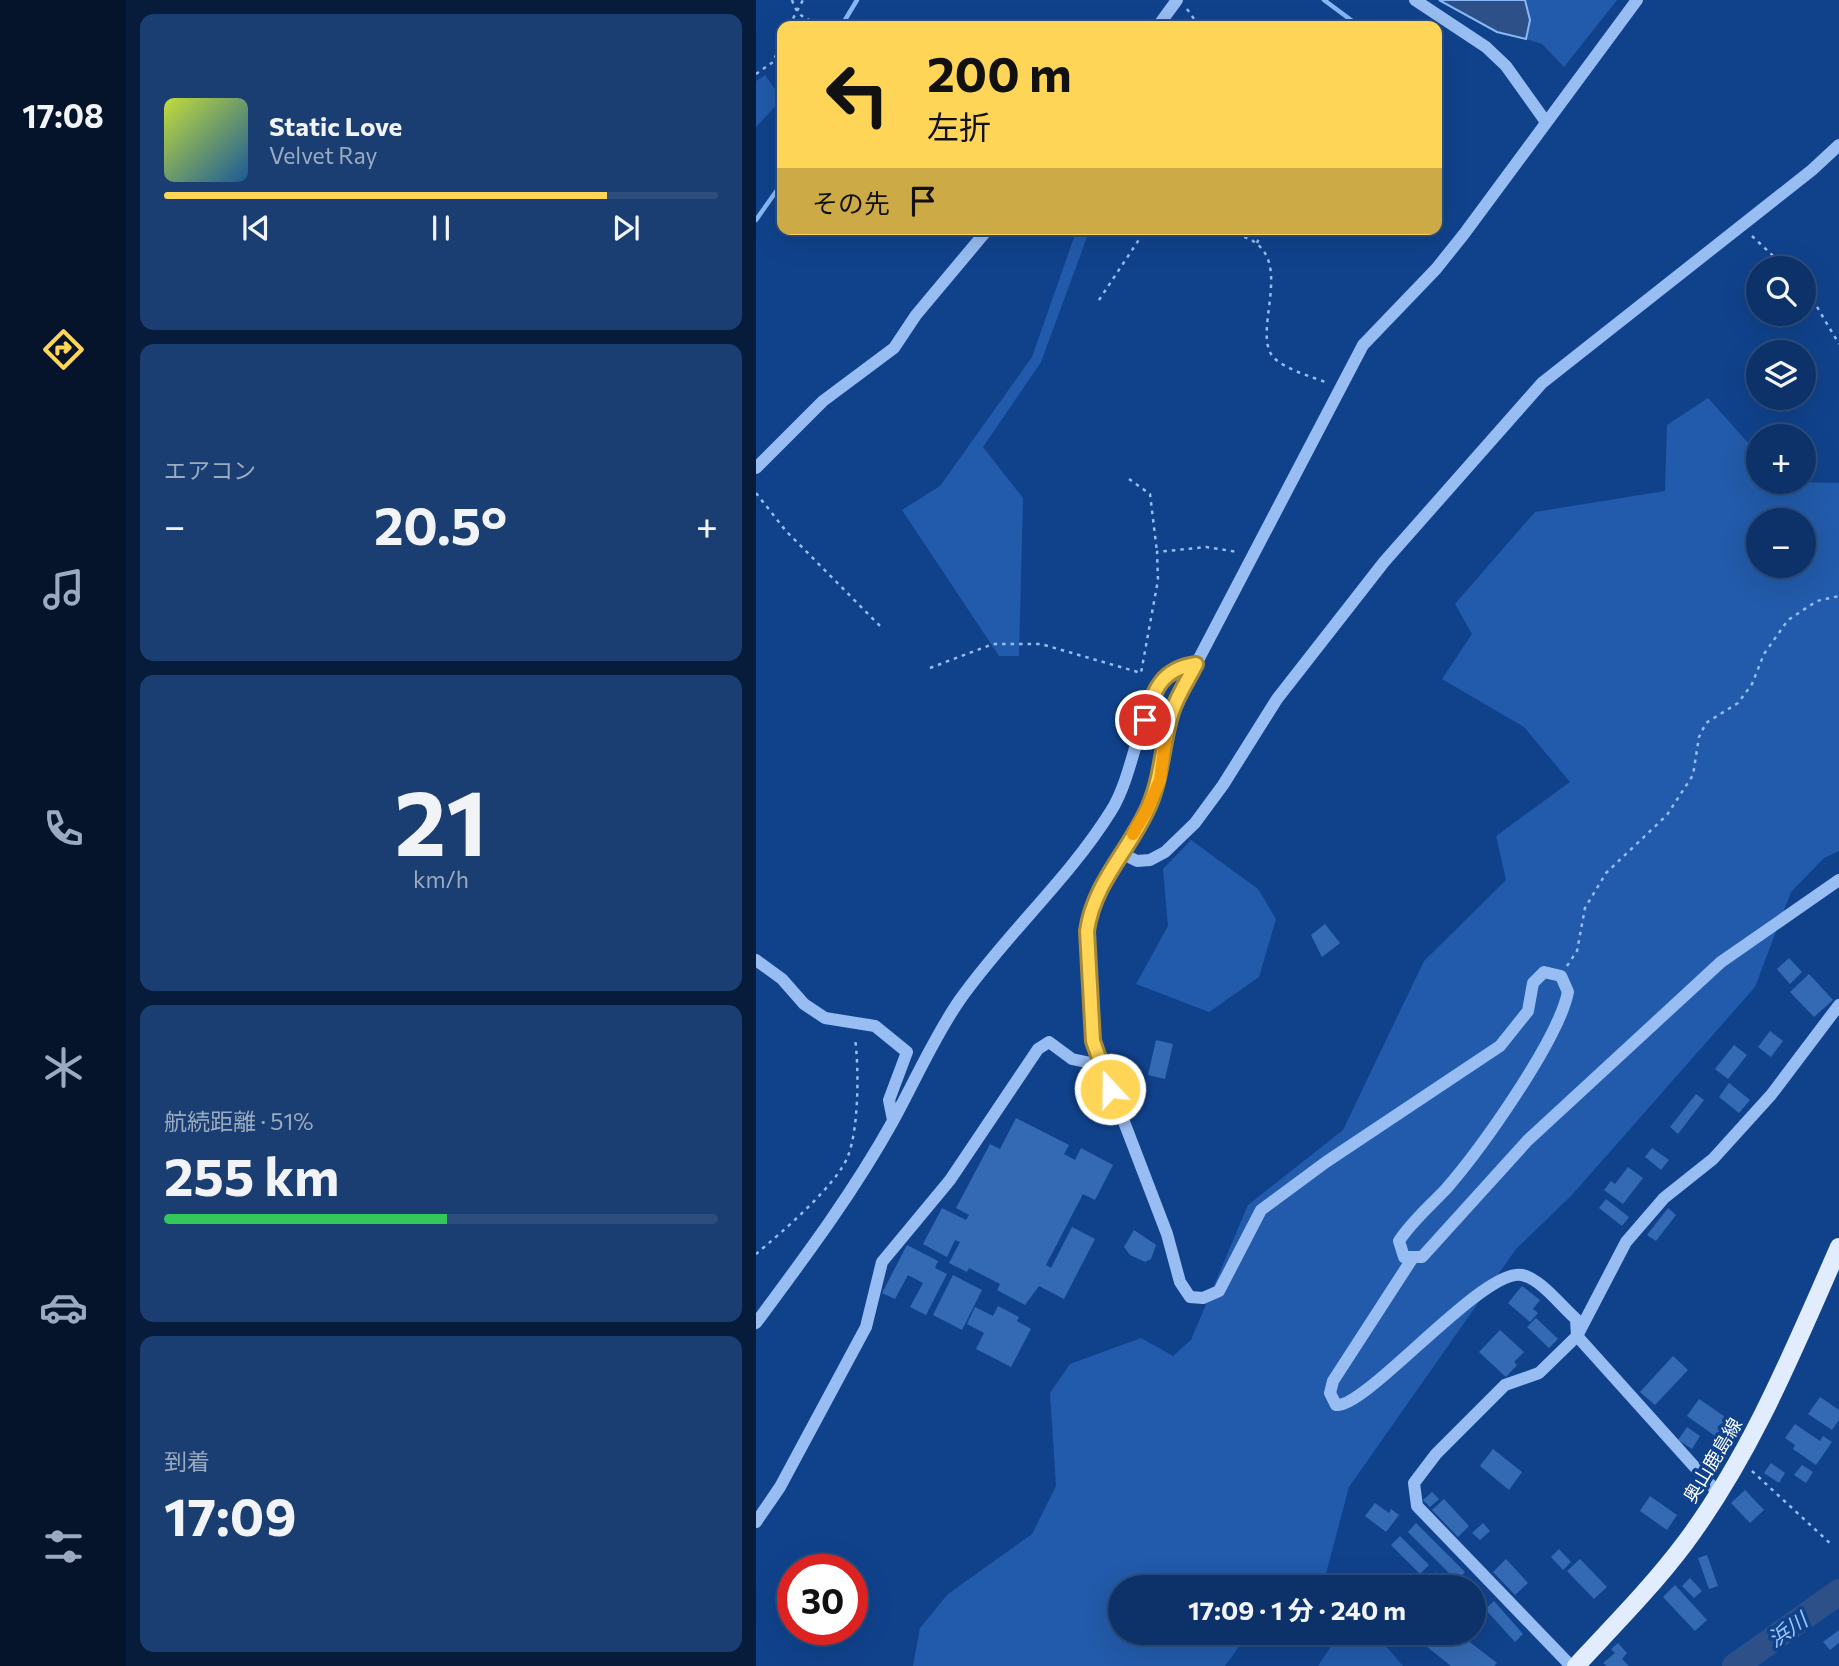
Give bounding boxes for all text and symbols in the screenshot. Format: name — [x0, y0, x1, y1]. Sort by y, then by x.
text: 200 m — [927, 42, 1072, 102]
icon: left — [812, 49, 903, 140]
text: 17:08 — [22, 95, 104, 135]
text: 左折 — [927, 106, 991, 146]
text: Static Love — [269, 110, 402, 141]
text: Velvet Ray — [269, 141, 377, 169]
icon: arrive — [904, 182, 942, 220]
text: その先 — [812, 187, 890, 218]
icon: previous — [237, 209, 275, 247]
icon: pause — [422, 209, 460, 247]
icon: next — [607, 209, 645, 247]
map controls — [1746, 256, 1816, 578]
button: search — [1746, 256, 1816, 326]
icon: directions — [39, 325, 88, 374]
button: layers — [1746, 340, 1816, 410]
button: + — [1746, 424, 1816, 494]
text: エアコン — [164, 456, 256, 484]
text: 20.5° — [374, 492, 507, 556]
text: − — [164, 501, 186, 548]
text: + — [696, 501, 718, 548]
button: − — [1746, 508, 1816, 578]
icon: music — [39, 565, 88, 614]
pin — [1115, 690, 1175, 750]
icon: arrive — [1126, 701, 1164, 739]
text: 21 — [395, 763, 487, 875]
icon: phone — [39, 804, 88, 853]
text: km/h — [413, 865, 469, 893]
icon: climate — [39, 1043, 88, 1092]
position arrow — [1073, 1052, 1147, 1126]
text: 航続距離 · 51% — [164, 1107, 314, 1135]
text: 255 km — [164, 1143, 339, 1207]
icon: car — [39, 1283, 88, 1332]
street label: 奥山鹿島線 — [1678, 1413, 1746, 1507]
text: 到着 — [164, 1447, 210, 1475]
text: 17:09 — [164, 1483, 297, 1547]
icon: filters — [39, 1522, 88, 1571]
speed limit sign: 30 — [777, 1554, 868, 1645]
text: 17:09 · 1 分 · 240 m — [1188, 1594, 1406, 1625]
water label: 浜川 — [1763, 1606, 1813, 1651]

